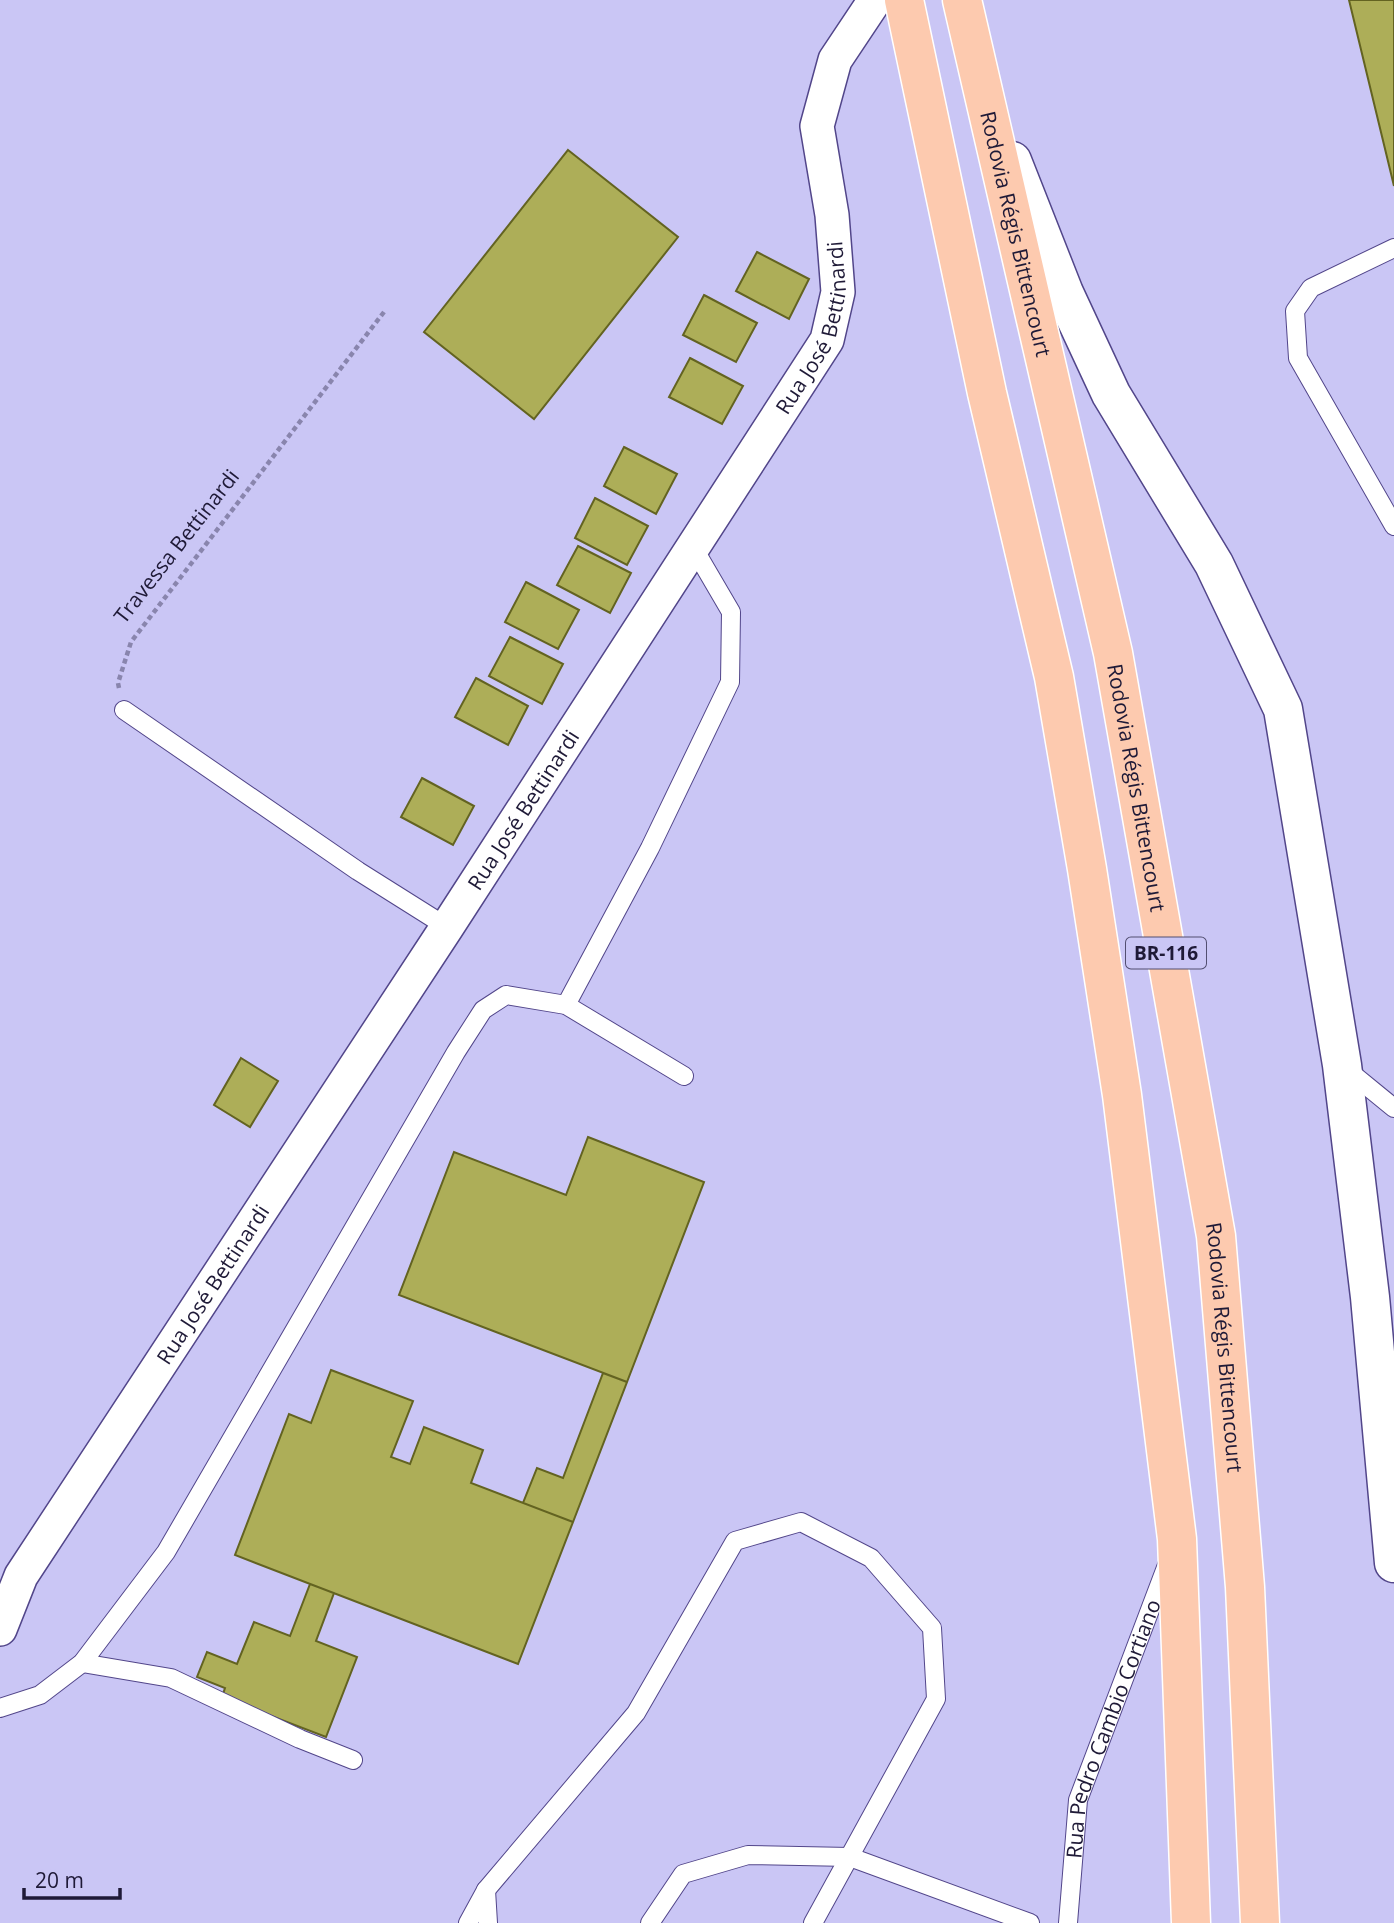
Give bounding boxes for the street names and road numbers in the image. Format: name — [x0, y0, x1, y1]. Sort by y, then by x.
street label: Rodovia Régis Bittencourt — [974, 108, 1058, 359]
street label: Rua José Bettinardi — [769, 240, 852, 419]
street label: Travessa Bettinardi — [107, 463, 245, 629]
street label: Rodovia Régis Bittencourt — [1101, 662, 1172, 914]
street label: Rua José Bettinardi — [461, 724, 585, 895]
road number: BR-116 — [1126, 937, 1206, 968]
street label: Rua José Bettinardi — [150, 1199, 275, 1369]
street label: Rodovia Régis Bittencourt — [1200, 1220, 1249, 1474]
street label: Rua Pedro Cambio Cortiano — [1059, 1595, 1167, 1859]

